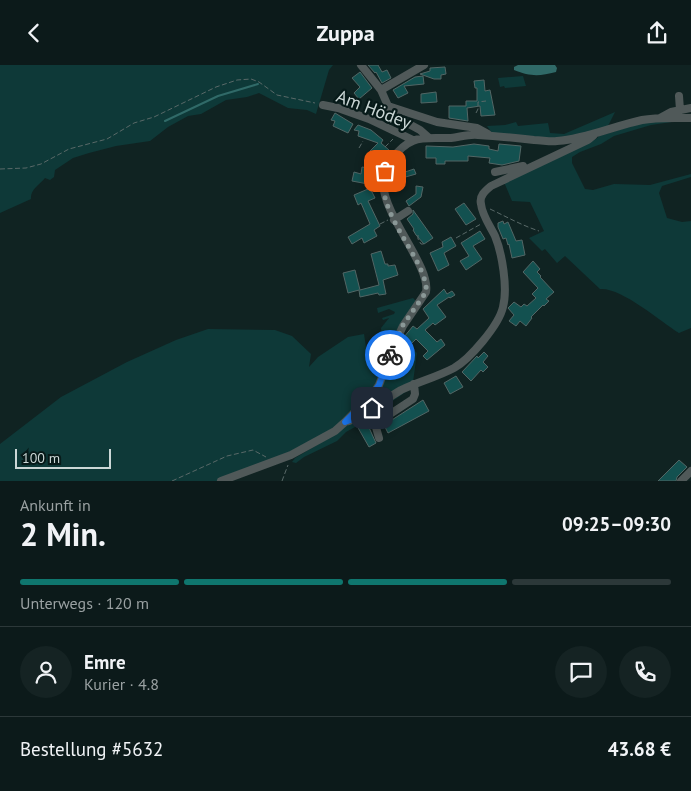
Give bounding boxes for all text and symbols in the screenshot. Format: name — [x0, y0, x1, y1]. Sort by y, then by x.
icon: back — [20, 19, 48, 47]
text: Zuppa — [316, 19, 375, 47]
icon: share — [643, 19, 671, 47]
street label: Am Hödey — [333, 84, 415, 134]
pin — [364, 150, 406, 192]
icon: bag — [371, 157, 399, 185]
courier — [365, 330, 415, 380]
icon: bike — [376, 341, 404, 369]
pin — [351, 387, 393, 429]
icon: home — [358, 394, 386, 422]
scale bar — [15, 446, 111, 469]
text: 100 m — [22, 449, 60, 467]
text: Ankunft in — [20, 495, 91, 515]
text: 09:25–09:30 — [562, 512, 671, 536]
text: 2 Min. — [20, 513, 106, 555]
text: Unterwegs · 120 m — [20, 593, 149, 613]
button: person — [20, 646, 72, 698]
button: chat — [555, 646, 607, 698]
button: phone — [619, 646, 671, 698]
text: Emre — [84, 650, 126, 674]
text: Kurier · 4.8 — [84, 674, 159, 694]
text: Bestellung #5632 — [20, 737, 163, 761]
text: 43.68 € — [608, 737, 671, 761]

